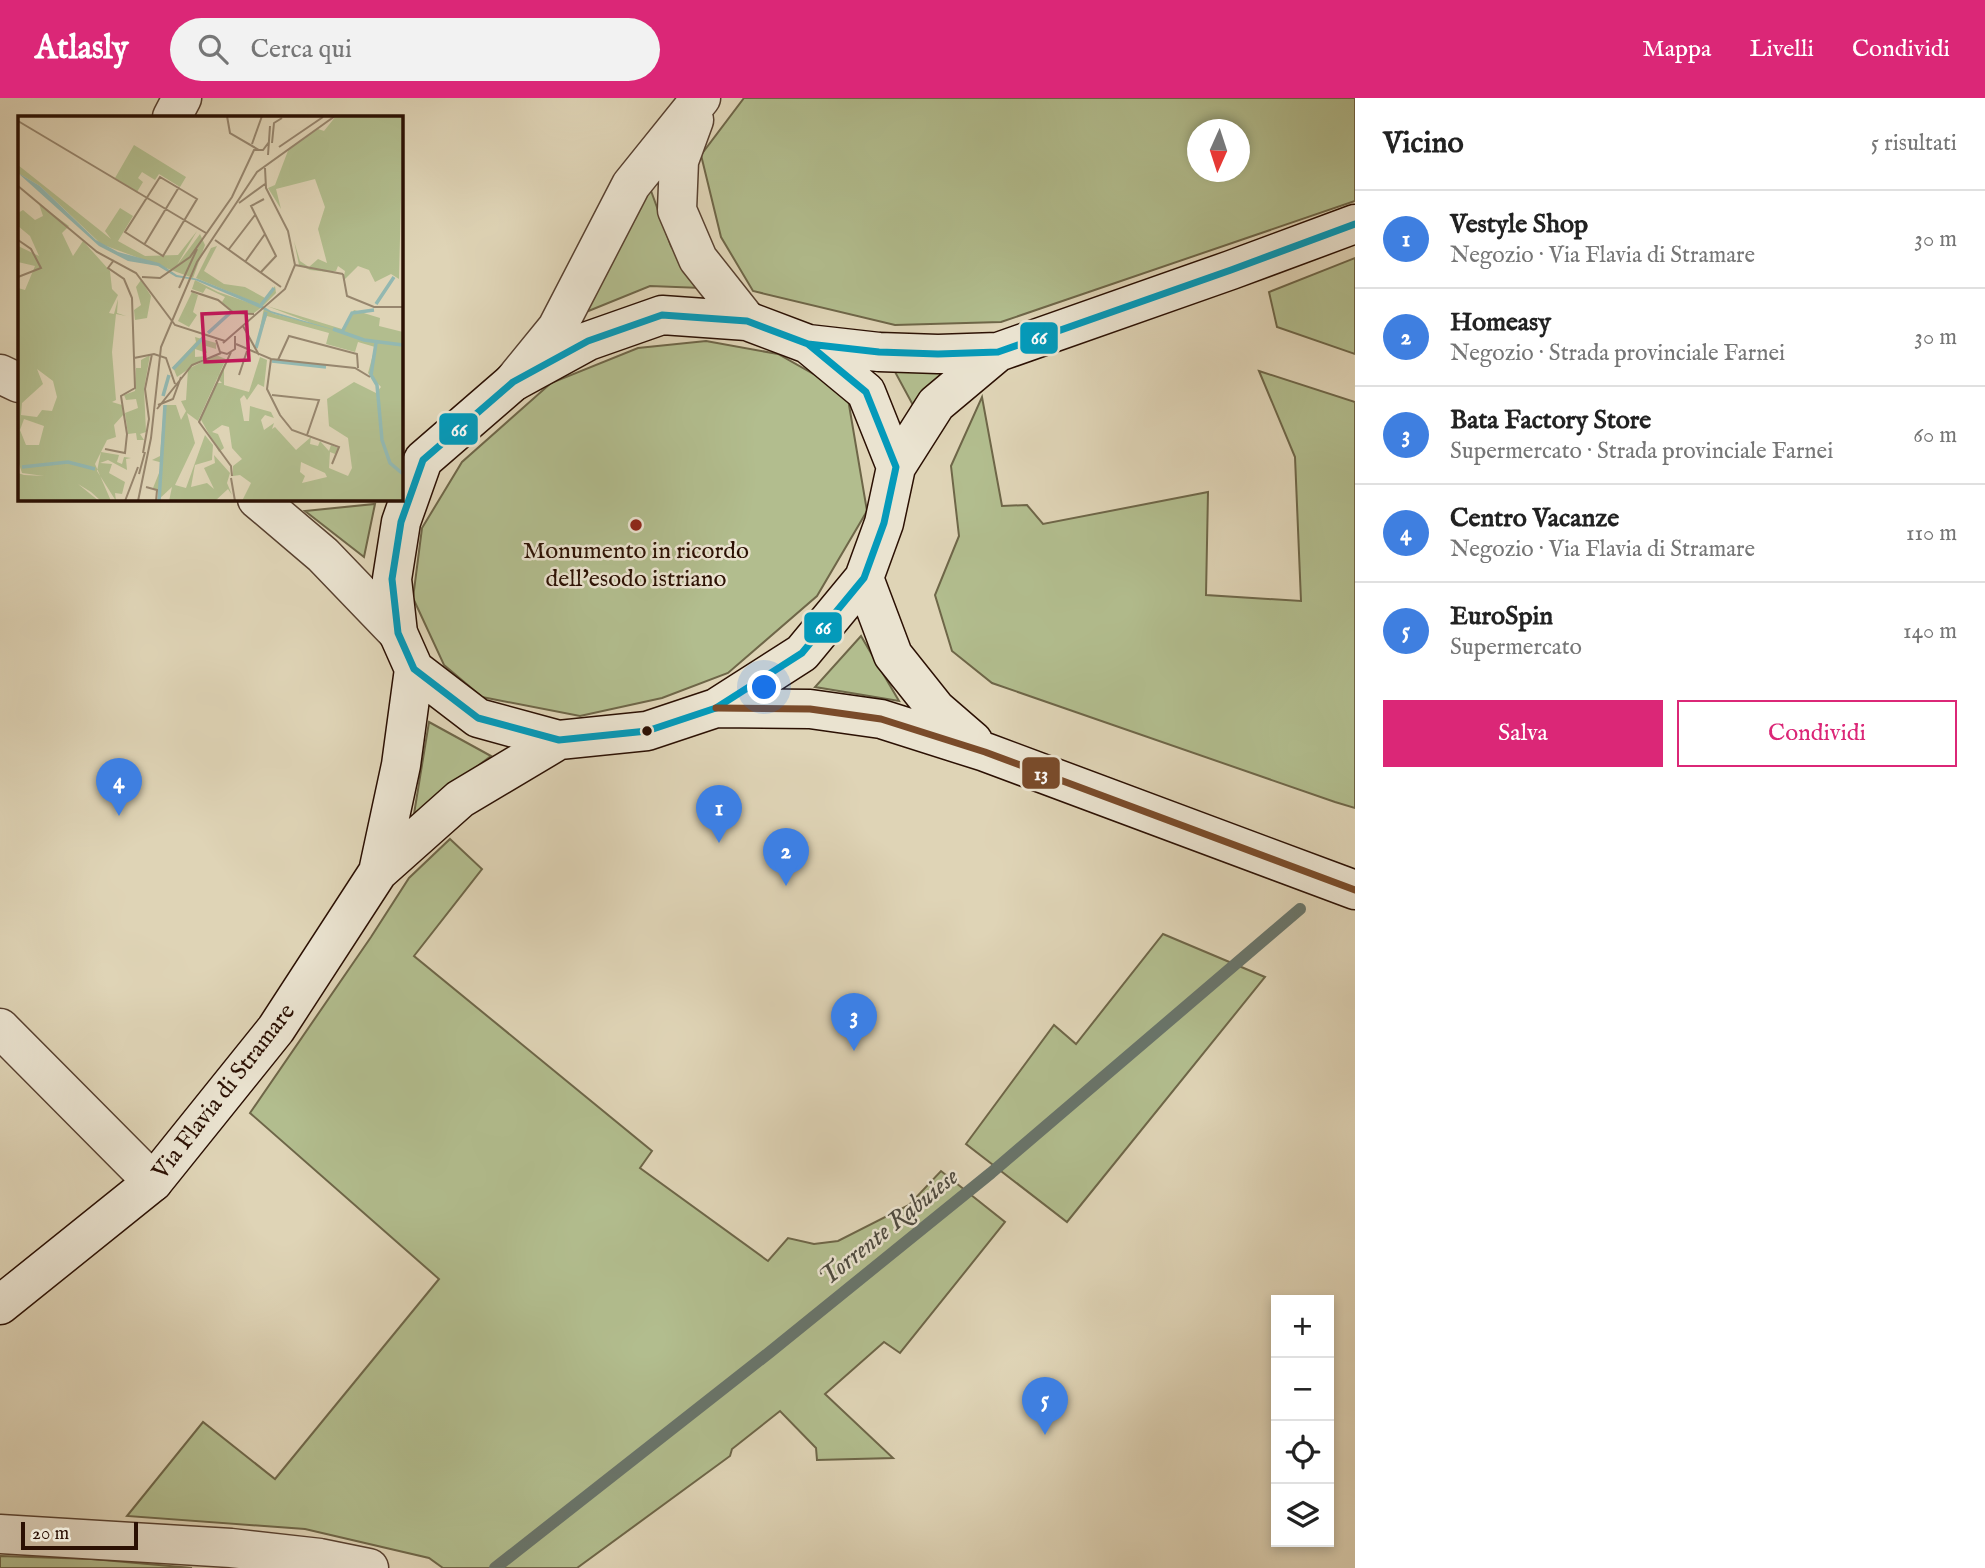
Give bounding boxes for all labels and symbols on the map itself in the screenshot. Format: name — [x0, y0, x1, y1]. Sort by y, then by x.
inset map — [18, 116, 402, 500]
north arrow — [1187, 119, 1250, 182]
line badge: 66 — [1019, 321, 1059, 355]
text: 66 — [1031, 327, 1048, 351]
line badge: 66 — [438, 412, 479, 446]
text: 66 — [451, 419, 468, 443]
marker: Monumento in ricordo dell'esodo istriano — [628, 517, 644, 533]
place label: Monumento in ricordo dell'esodo istriano — [523, 536, 749, 595]
line badge: 66 — [803, 611, 843, 644]
text: 66 — [815, 617, 832, 641]
your location — [747, 670, 781, 704]
unlabelled marker — [640, 724, 654, 738]
line badge: 13 — [1021, 756, 1061, 790]
pin: 4 — [96, 758, 142, 816]
text: 13 — [1034, 763, 1048, 787]
pin: 1 — [696, 785, 742, 843]
pin: 2 — [763, 828, 809, 886]
pin: 3 — [831, 993, 877, 1051]
street label: Via Flavia di Stramare — [145, 998, 303, 1187]
water label: Torrente Rabuiese — [812, 1160, 966, 1294]
pin: 5 — [1022, 1377, 1068, 1435]
scale bar — [21, 1519, 138, 1551]

